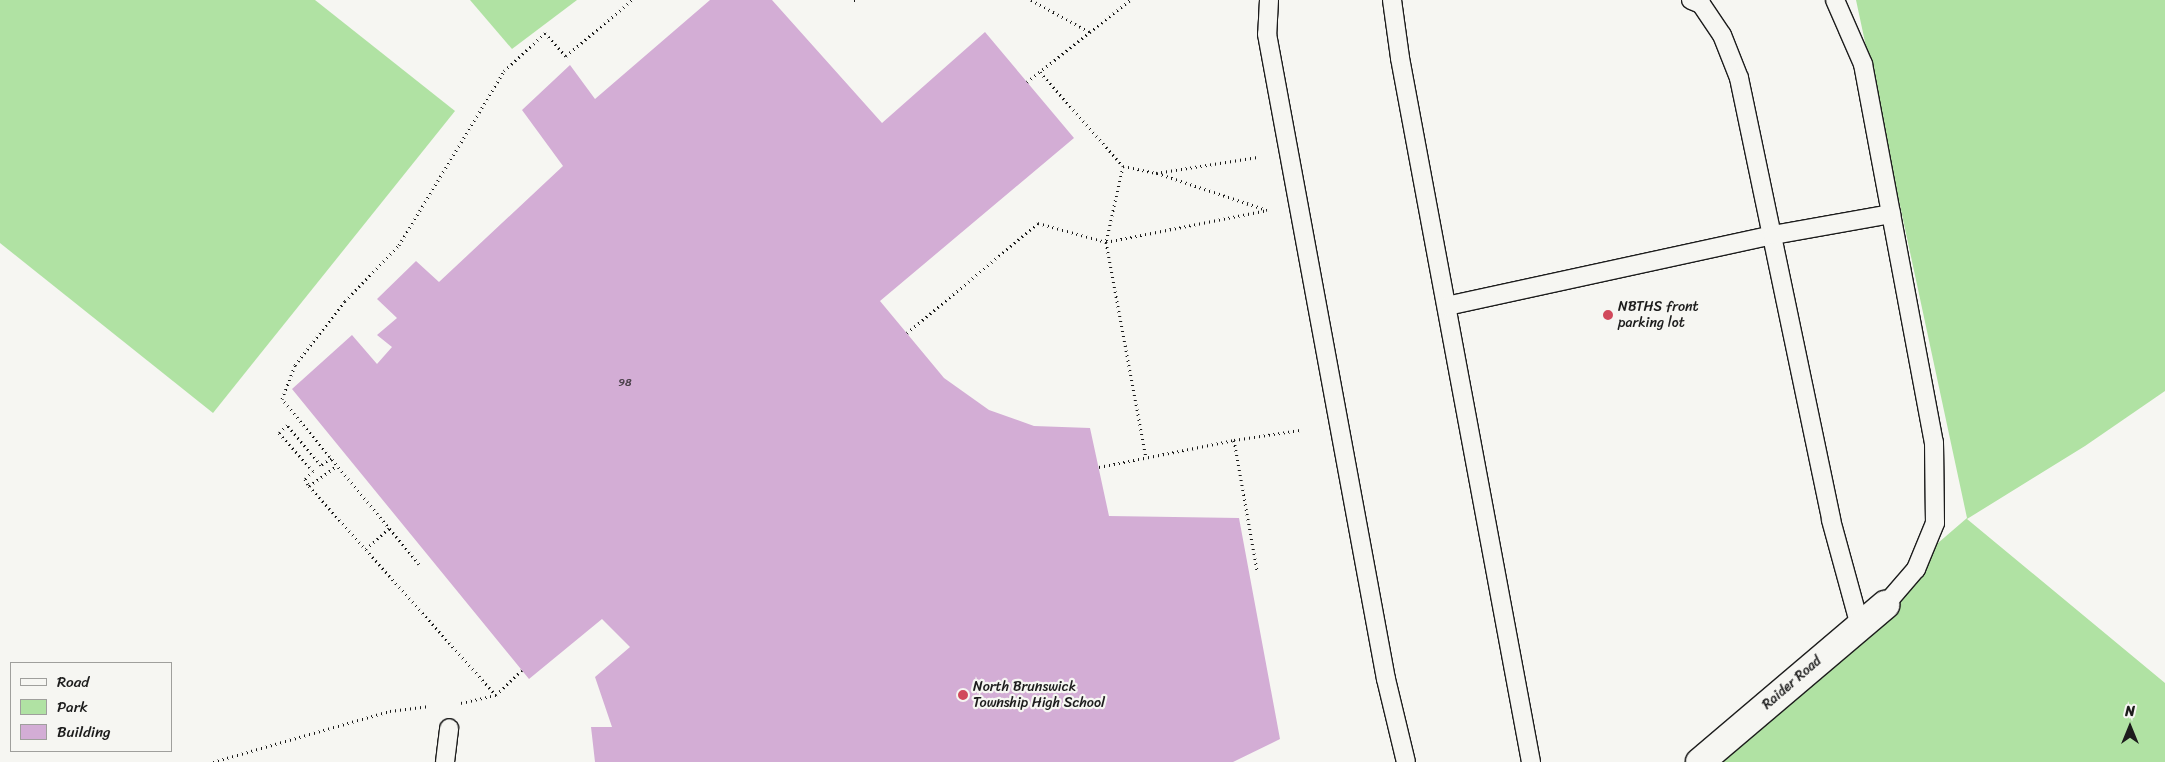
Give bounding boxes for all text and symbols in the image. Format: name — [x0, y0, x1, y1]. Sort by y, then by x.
place label: NBTHS front parking lot — [1618, 299, 1699, 332]
marker: NBTHS front parking lot — [1602, 309, 1614, 321]
house number: 98 — [618, 376, 632, 390]
street label: Raider Road — [1759, 653, 1825, 713]
legend — [10, 662, 172, 752]
text: Road — [57, 669, 89, 695]
place label: North Brunswick Township High School — [973, 679, 1105, 712]
marker: North Brunswick Township High School — [957, 689, 969, 701]
text: Park — [57, 694, 88, 720]
text: N — [2125, 699, 2135, 724]
north arrow — [2105, 702, 2155, 752]
text: Building — [57, 719, 111, 745]

